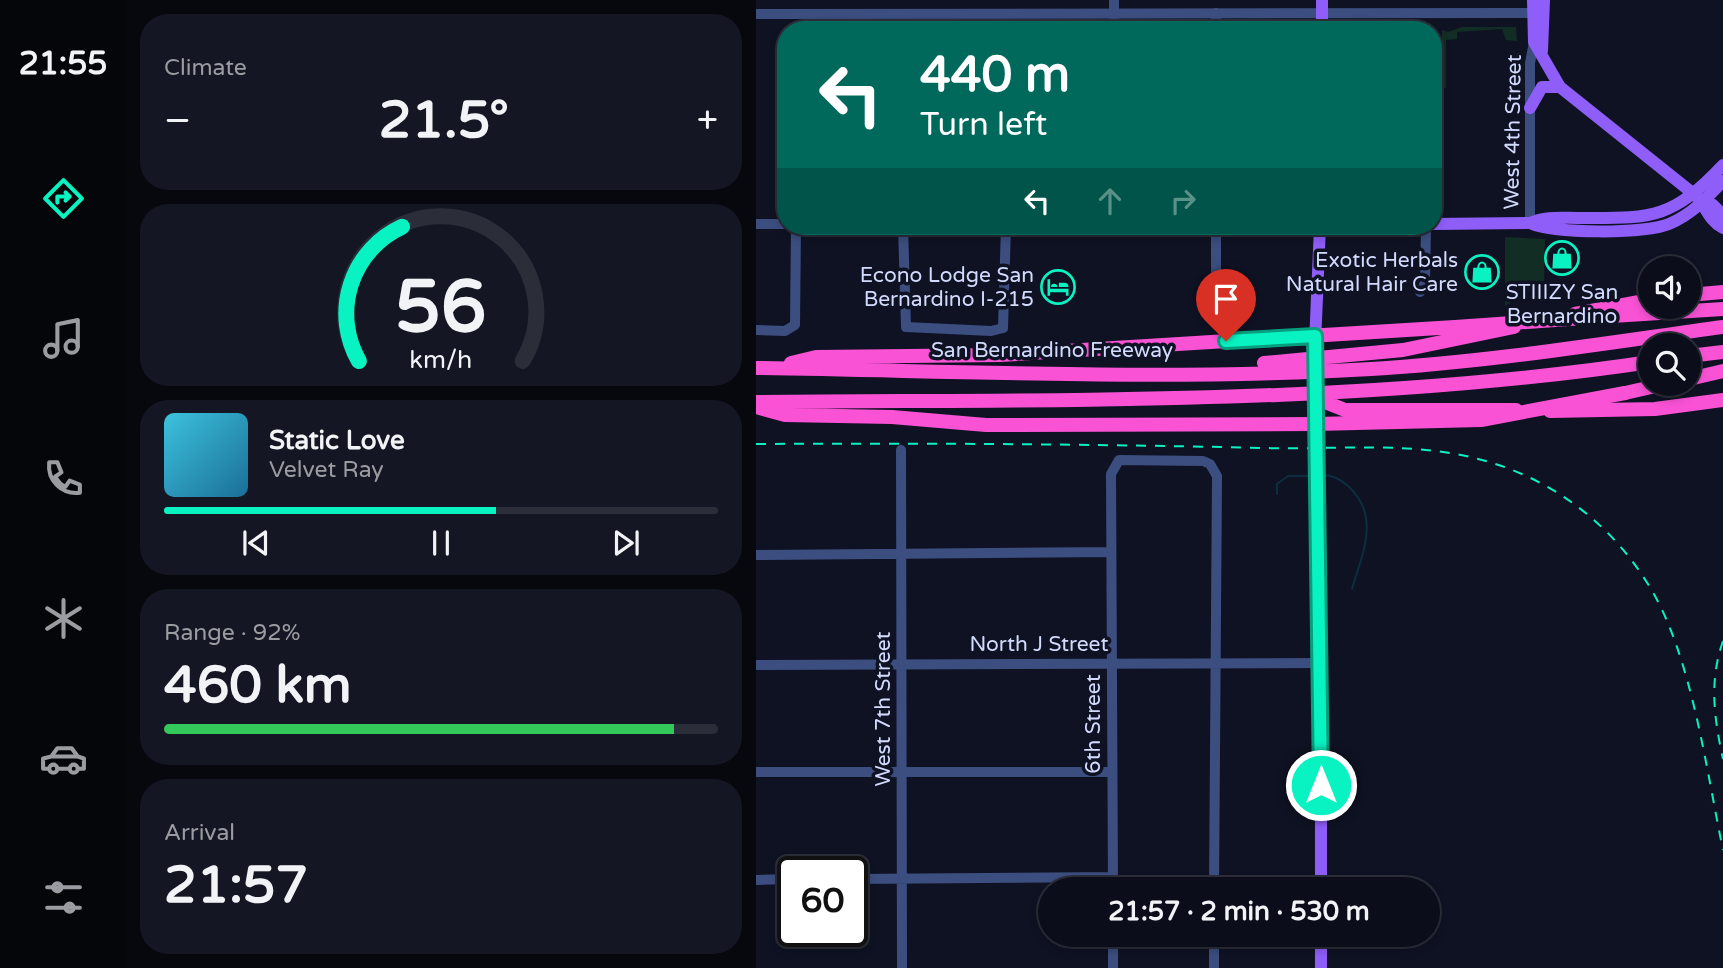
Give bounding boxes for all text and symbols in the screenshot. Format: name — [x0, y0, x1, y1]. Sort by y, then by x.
text: 21:55 — [19, 45, 107, 83]
text: 440 m — [920, 46, 1070, 105]
icon: left — [805, 49, 896, 140]
text: Climate — [164, 54, 247, 82]
street label: West 4th Street — [1499, 54, 1527, 210]
text: 21.5° — [379, 89, 509, 152]
text: − — [164, 98, 191, 144]
text: + — [697, 98, 718, 144]
text: Turn left — [920, 106, 1047, 144]
icon: directions — [39, 174, 88, 223]
icon: left — [1018, 182, 1056, 220]
icon: ahead — [1091, 182, 1129, 220]
icon: right — [1164, 182, 1202, 220]
shop icon: STIIIZY San Bernardino — [1543, 239, 1581, 277]
place label: Exotic Herbals Natural Hair Care — [1286, 248, 1458, 297]
shop icon: Exotic Herbals Natural Hair Care — [1463, 253, 1501, 291]
map controls — [1638, 256, 1701, 396]
button: sound — [1638, 256, 1701, 319]
place label: Econo Lodge San Bernardino I-215 — [860, 263, 1034, 312]
text: 56 — [395, 264, 487, 352]
hotel icon: Econo Lodge San Bernardino I-215 — [1039, 268, 1077, 306]
pin — [1196, 269, 1256, 341]
icon: arrive — [1207, 280, 1245, 318]
place label: STIIIZY San Bernardino — [1506, 280, 1618, 329]
icon: music — [39, 314, 88, 363]
button: search — [1638, 333, 1701, 396]
street label: San Bernardino Freeway — [931, 338, 1173, 363]
text: km/h — [410, 344, 472, 374]
text: Static Love — [269, 425, 405, 456]
icon: phone — [39, 454, 88, 503]
text: Velvet Ray — [269, 456, 384, 484]
icon: previous — [237, 524, 275, 562]
icon: pause — [422, 524, 460, 562]
icon: next — [607, 524, 645, 562]
icon: climate — [39, 594, 88, 643]
text: Range · 92% — [164, 619, 300, 647]
street label: West 7th Street — [871, 631, 896, 787]
street label: North J Street — [970, 632, 1108, 657]
text: 460 km — [164, 654, 352, 717]
street label: 6th Street — [1081, 674, 1106, 774]
icon: car — [39, 734, 88, 783]
position arrow — [1284, 748, 1358, 822]
text: Arrival — [164, 819, 235, 847]
text: 21:57 — [164, 854, 308, 917]
speed limit sign: 60 — [777, 856, 868, 947]
icon: filters — [39, 873, 88, 922]
text: 21:57 · 2 min · 530 m — [1108, 896, 1370, 927]

